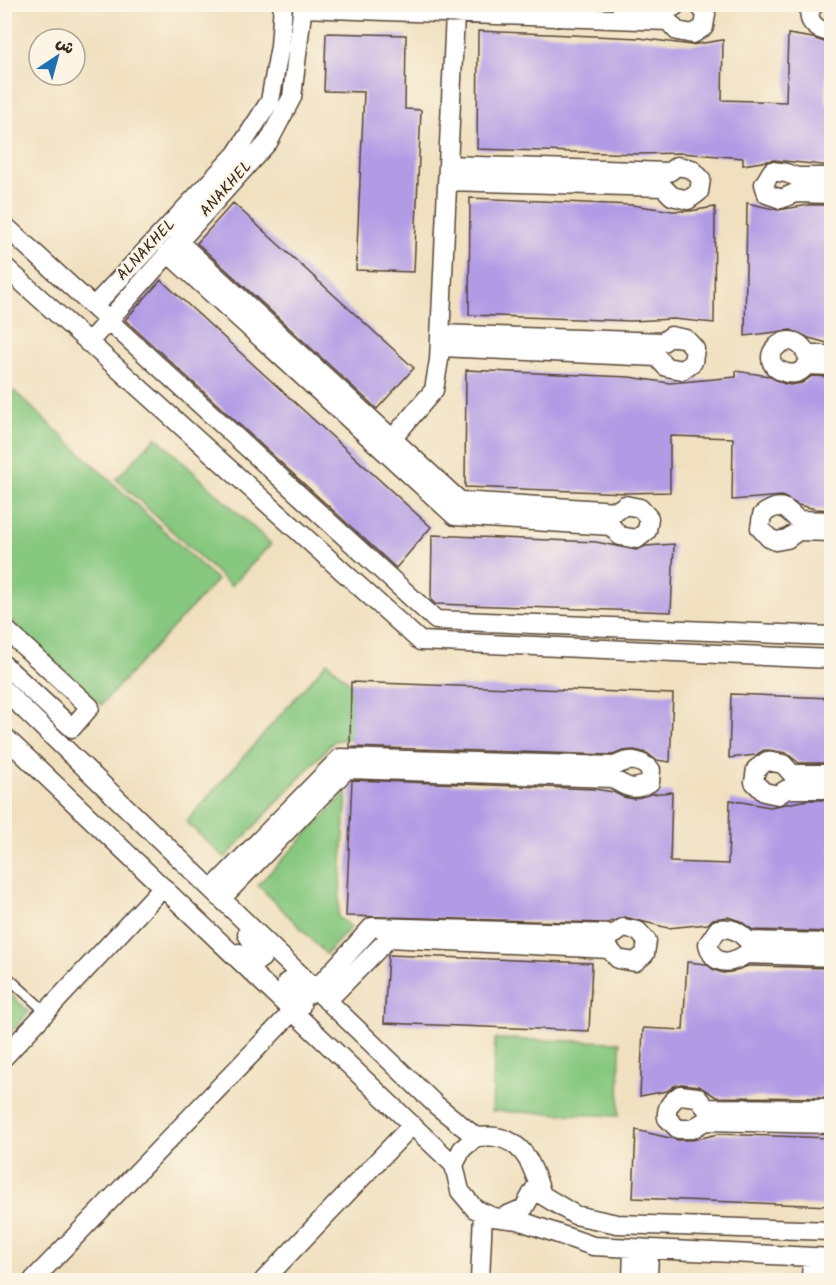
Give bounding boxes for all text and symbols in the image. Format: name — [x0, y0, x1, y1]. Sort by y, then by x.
north arrow — [27, 27, 87, 87]
text: ش — [50, 31, 79, 61]
street label: ANAKHEL — [194, 155, 258, 223]
street label: ALNAKHEL — [110, 213, 182, 287]

